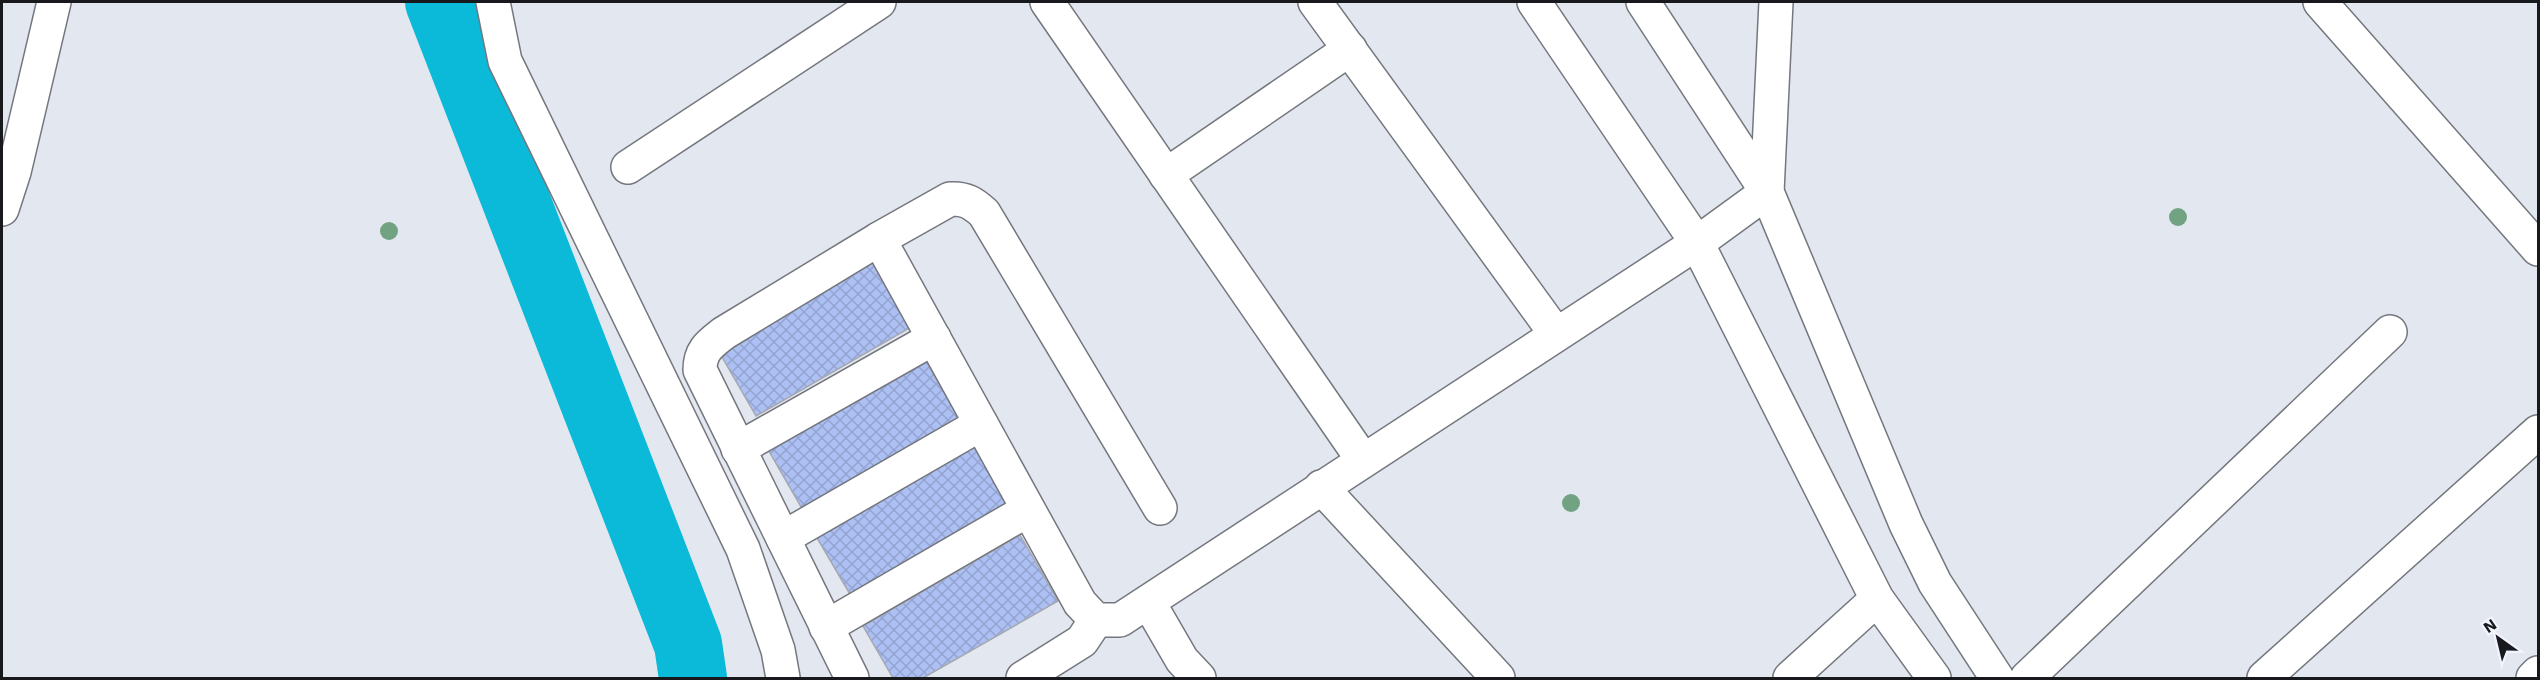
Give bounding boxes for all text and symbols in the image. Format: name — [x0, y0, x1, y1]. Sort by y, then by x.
north arrow — [2468, 608, 2528, 668]
text: N — [2480, 615, 2500, 637]

